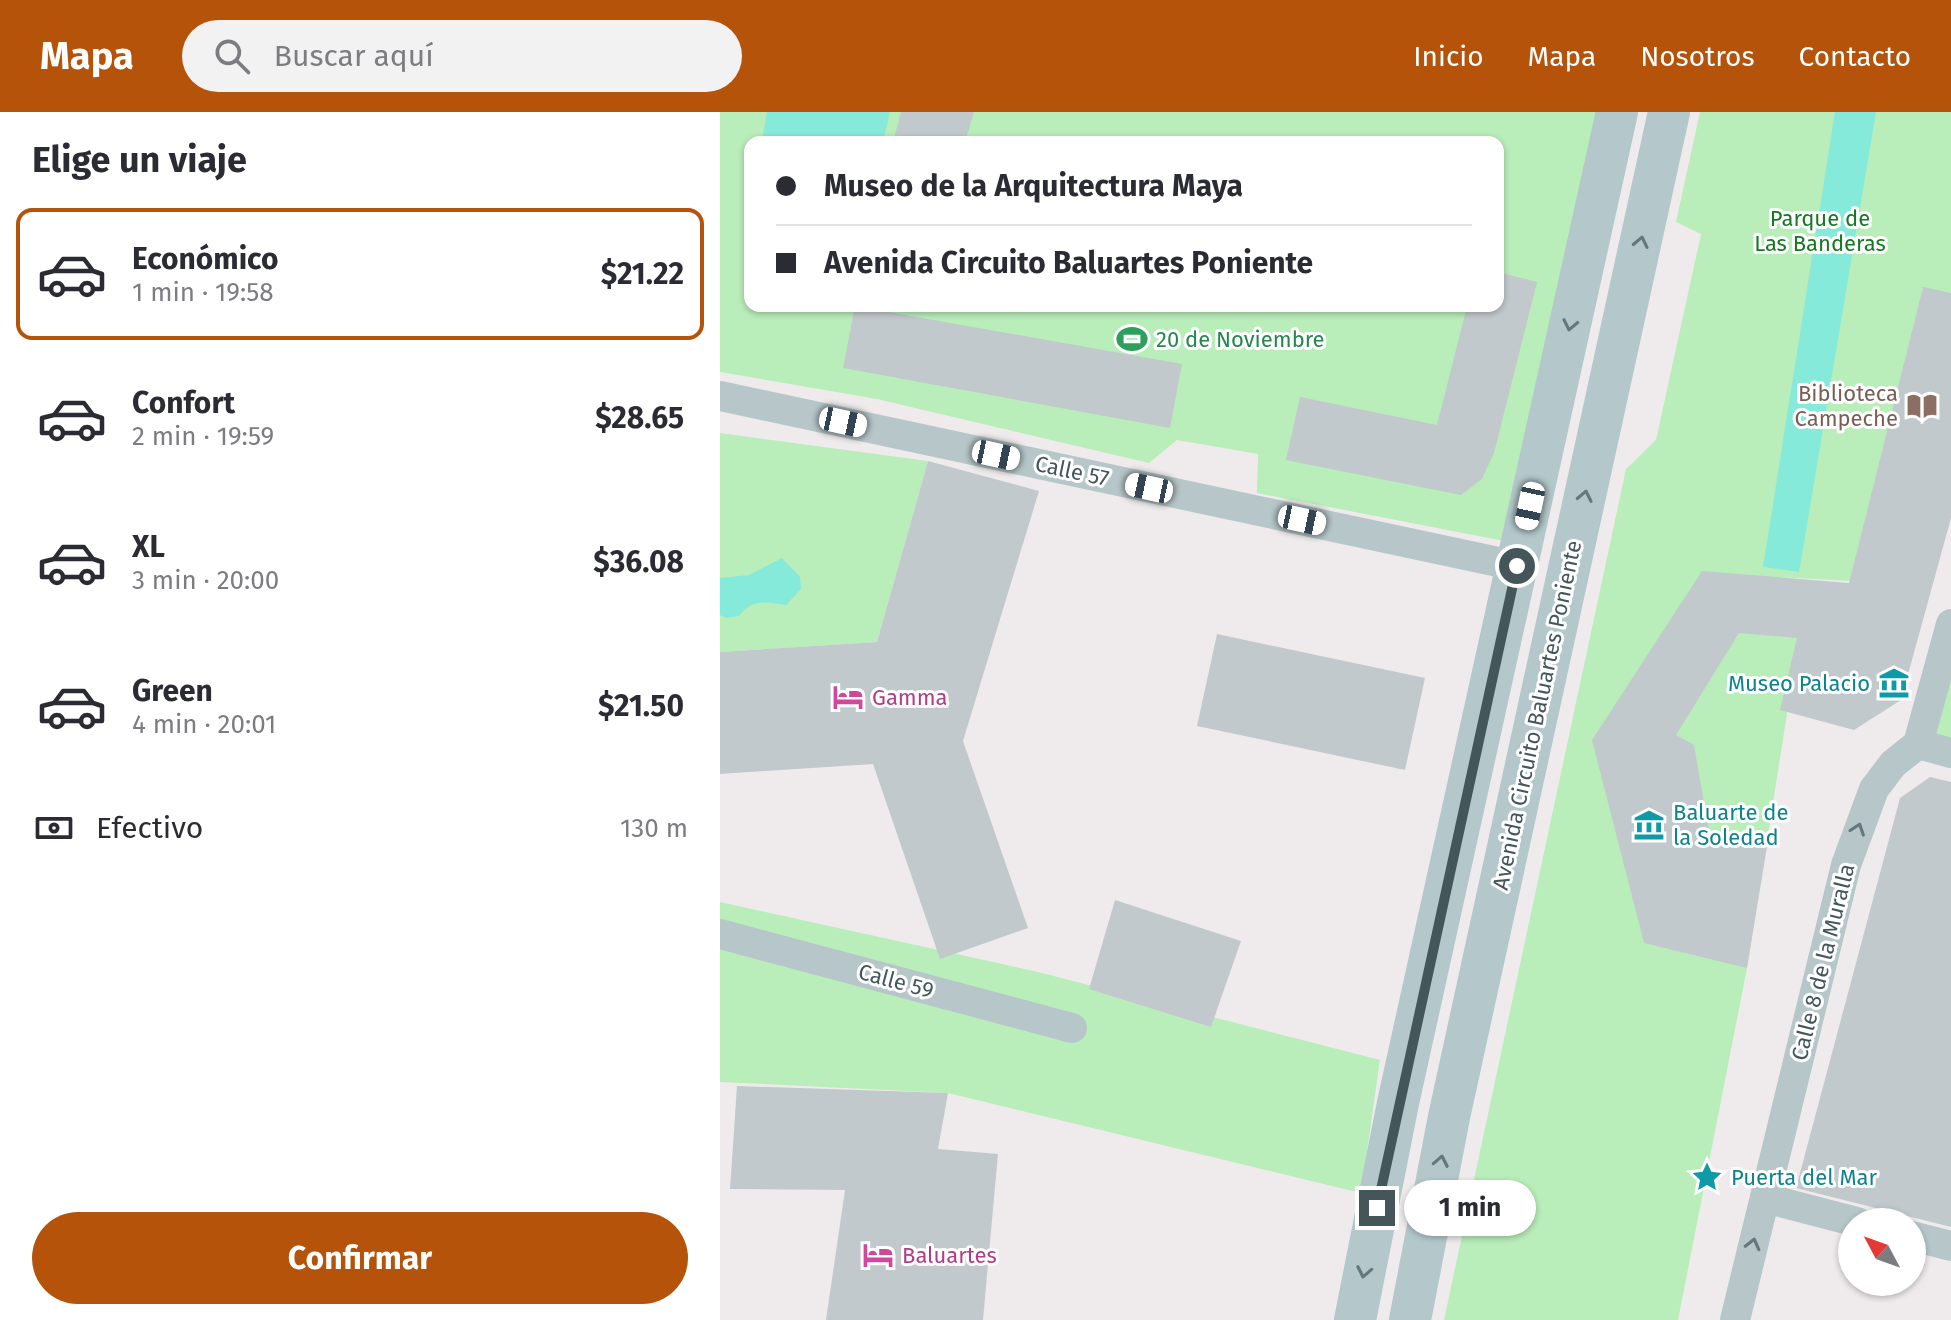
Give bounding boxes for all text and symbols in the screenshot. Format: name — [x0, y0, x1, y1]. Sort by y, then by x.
search box — [182, 20, 742, 92]
text: Mapa — [40, 33, 134, 79]
icon: search — [210, 34, 254, 78]
text: Buscar aquí — [274, 38, 434, 74]
text: Inicio — [1413, 40, 1484, 73]
text: Mapa — [1528, 40, 1596, 73]
text: Nosotros — [1640, 40, 1755, 73]
text: Contacto — [1799, 40, 1911, 73]
text: Elige un viaje — [32, 138, 247, 182]
text: Museo de la Arquitectura Maya — [824, 168, 1243, 204]
park label: Parque de Las Banderas — [1754, 205, 1886, 257]
one-way arrow — [1632, 236, 1649, 250]
icon: car — [36, 238, 108, 310]
text: Económico — [132, 241, 278, 277]
text: Avenida Circuito Baluartes Poniente — [824, 245, 1313, 281]
text: $21.22 — [601, 256, 684, 292]
text: 1 min · 19:58 — [132, 277, 274, 308]
one-way arrow — [1562, 318, 1579, 331]
sports icon: 20 de Noviembre — [1115, 322, 1149, 356]
place label: 20 de Noviembre — [1156, 326, 1325, 353]
place label: Biblioteca Campeche — [1795, 380, 1898, 432]
icon: car — [36, 382, 108, 454]
text: Confort — [132, 385, 235, 421]
library icon: Biblioteca Campeche — [1905, 389, 1939, 423]
text: $28.65 — [595, 400, 684, 436]
car — [817, 405, 869, 439]
text: 2 min · 19:59 — [132, 421, 274, 452]
car — [970, 438, 1022, 472]
street label: Calle 57 — [1033, 450, 1112, 492]
car — [1123, 471, 1175, 505]
car — [1513, 480, 1547, 532]
one-way arrow — [1576, 490, 1593, 504]
car — [1276, 503, 1328, 537]
icon: car — [36, 526, 108, 598]
text: XL — [132, 529, 165, 565]
street label: Avenida Circuito Baluartes Poniente — [1487, 538, 1587, 892]
text: $36.08 — [593, 544, 684, 580]
route start — [1499, 548, 1535, 584]
text: 3 min · 20:00 — [132, 565, 279, 596]
museum icon: Museo Palacio — [1877, 666, 1911, 700]
icon: car — [36, 670, 108, 742]
place label: Museo Palacio — [1728, 670, 1870, 697]
text: Green — [132, 673, 213, 709]
hotel icon: Gamma — [831, 680, 865, 714]
place label: Gamma — [872, 684, 948, 711]
text: $21.50 — [598, 688, 684, 724]
text: 4 min · 20:01 — [132, 709, 276, 740]
place label: Baluarte de la Soledad — [1673, 799, 1788, 851]
icon: cash — [32, 806, 76, 850]
museum icon: Baluarte de la Soledad — [1632, 808, 1666, 842]
text: Efectivo — [96, 810, 203, 846]
text: 130 m — [620, 813, 688, 844]
one-way arrow — [1848, 823, 1864, 837]
street label: Calle 8 de la Muralla — [1786, 861, 1860, 1063]
street label: Calle 59 — [855, 958, 937, 1004]
one-way arrow — [1431, 1154, 1448, 1168]
place icon: Puerta del Mar — [1690, 1160, 1724, 1194]
place label: Puerta del Mar — [1731, 1164, 1878, 1191]
callout: 1 min — [1405, 1180, 1537, 1236]
route end — [1359, 1190, 1395, 1226]
text: 1 min — [1439, 1192, 1501, 1223]
north arrow — [1838, 1208, 1926, 1296]
map controls — [1838, 1208, 1926, 1296]
button: Confirmar — [32, 1212, 688, 1304]
hotel icon: Baluartes — [861, 1238, 895, 1272]
one-way arrow — [1744, 1238, 1761, 1252]
place label: Baluartes — [902, 1242, 997, 1269]
one-way arrow — [1357, 1265, 1374, 1279]

